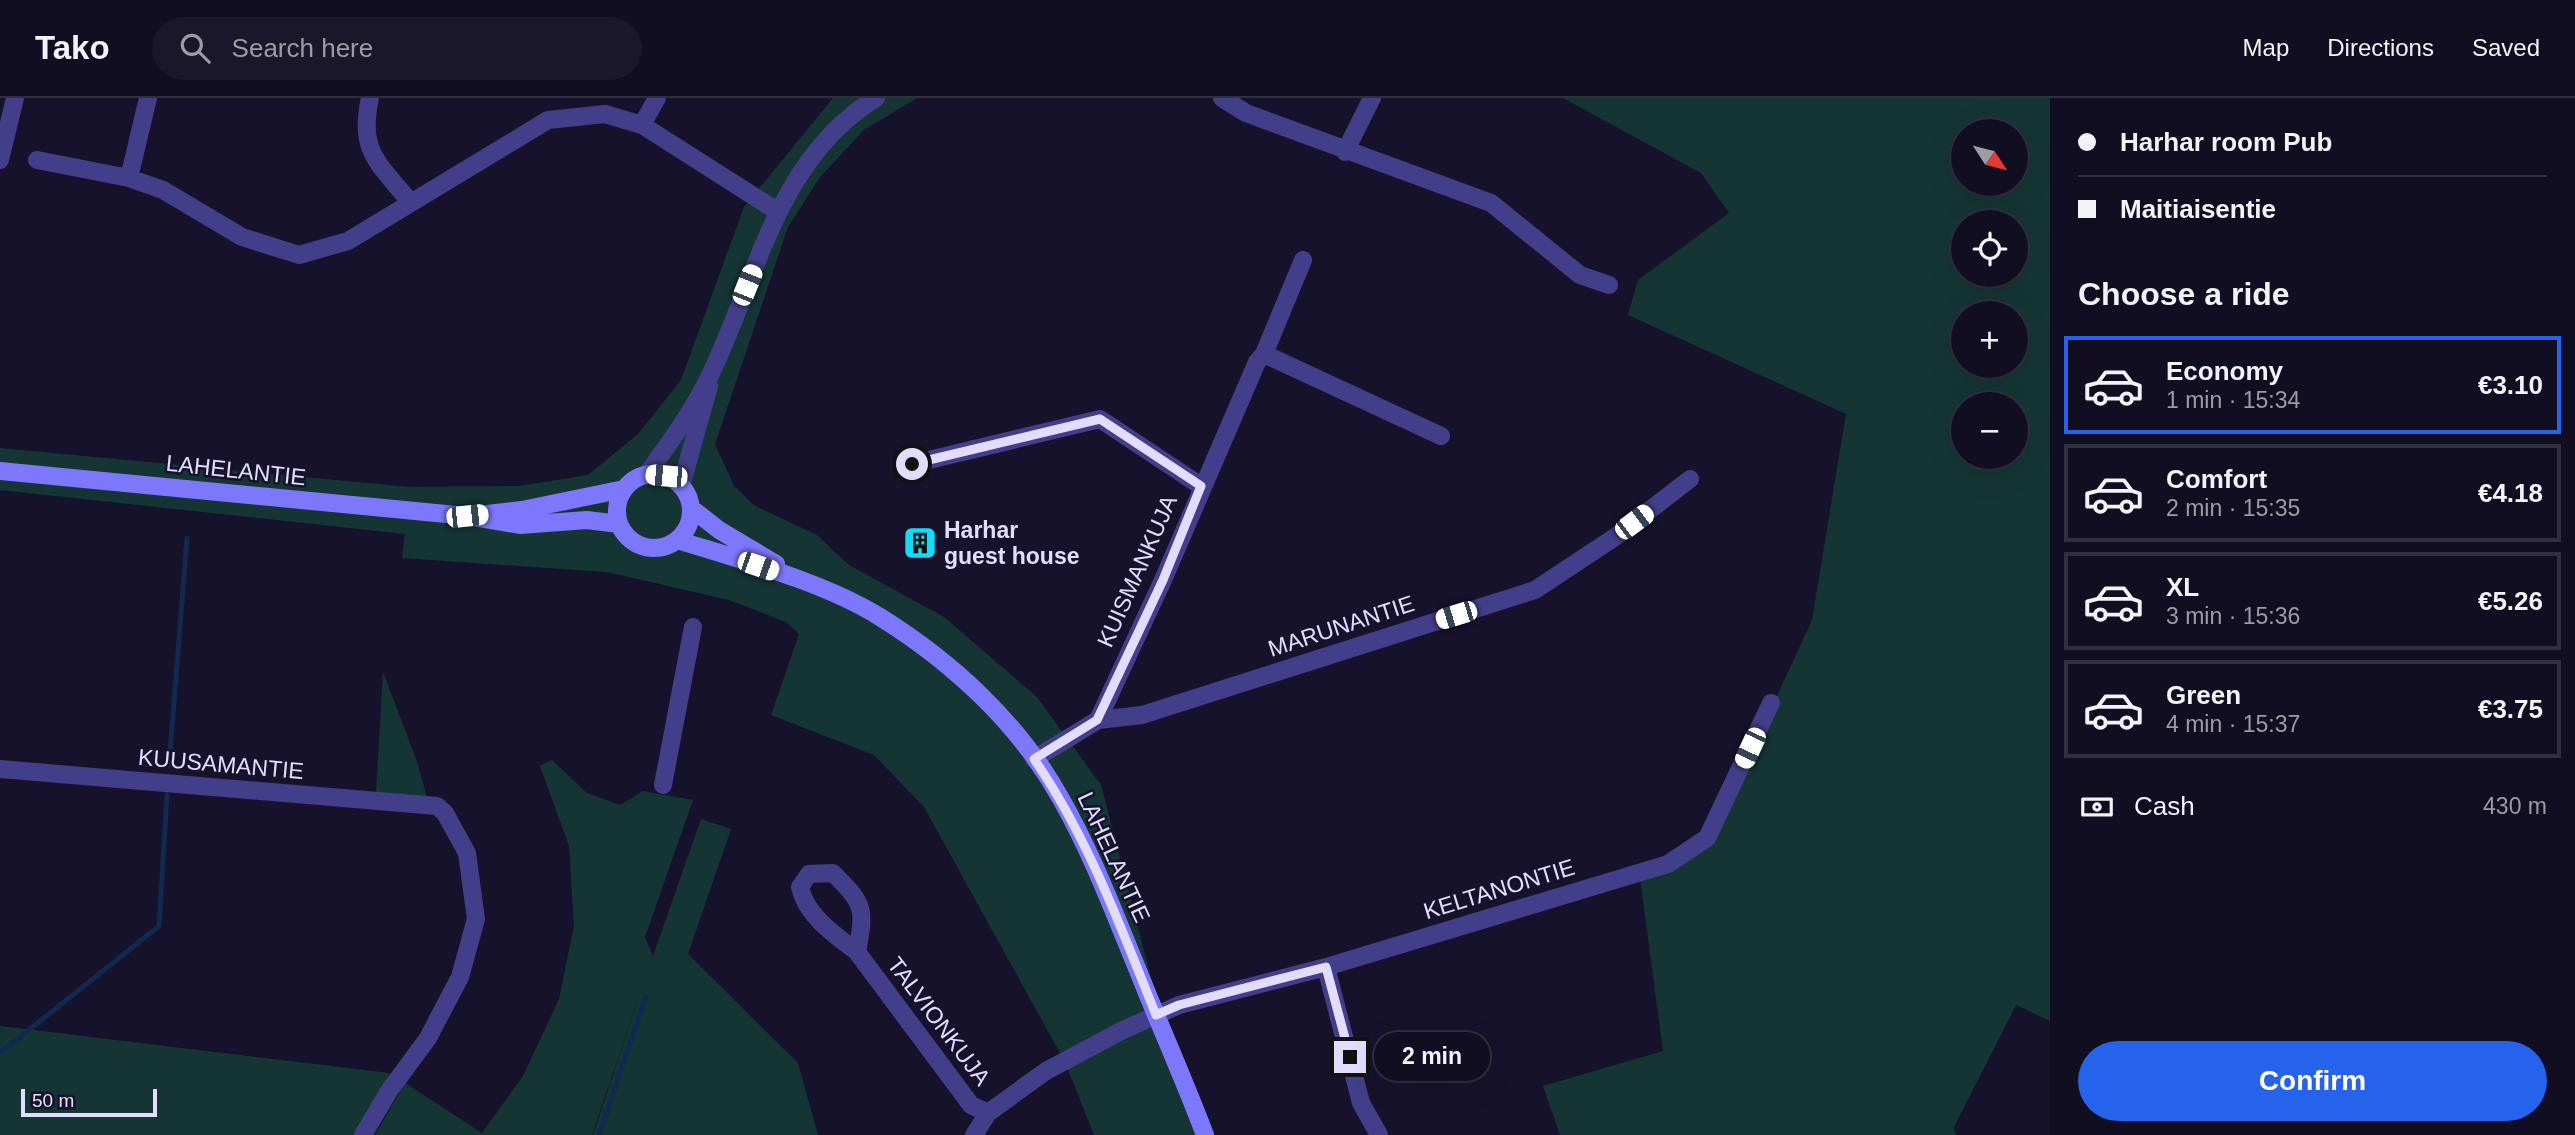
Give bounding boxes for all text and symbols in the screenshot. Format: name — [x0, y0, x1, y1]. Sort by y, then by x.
search box — [152, 17, 642, 80]
text: Tako — [35, 29, 110, 66]
icon: search — [176, 29, 214, 67]
text: Search here — [232, 33, 373, 63]
text: Map — [2243, 34, 2289, 61]
text: Directions — [2327, 34, 2434, 61]
text: Saved — [2472, 34, 2540, 61]
north arrow — [1951, 119, 2028, 196]
map controls — [1951, 119, 2028, 469]
text: Harhar room Pub — [2120, 127, 2332, 157]
text: Maitiaisentie — [2120, 194, 2276, 224]
button: locate — [1951, 210, 2028, 287]
car — [730, 262, 765, 308]
text: Choose a ride — [2078, 276, 2290, 312]
button: + — [1951, 301, 2028, 378]
icon: car — [2082, 354, 2145, 417]
text: Economy — [2166, 356, 2283, 386]
text: €3.10 — [2478, 370, 2543, 400]
text: 1 min · 15:34 — [2166, 387, 2300, 413]
button: − — [1951, 392, 2028, 469]
route start — [896, 448, 928, 480]
street label: LAHELANTIE — [165, 450, 307, 490]
icon: car — [2082, 462, 2145, 525]
car — [645, 464, 688, 488]
text: Comfort — [2166, 464, 2267, 494]
text: €4.18 — [2478, 478, 2543, 508]
street label: KUISMANKUJA — [1092, 490, 1182, 651]
text: 2 min · 15:35 — [2166, 495, 2300, 521]
car — [1611, 501, 1658, 543]
car — [446, 503, 489, 529]
place label: Harhar guest house — [944, 517, 1079, 569]
building icon: Harhar guest house — [901, 524, 939, 562]
car — [735, 549, 782, 583]
icon: car — [2082, 570, 2145, 633]
text: XL — [2166, 572, 2199, 602]
text: €5.26 — [2478, 586, 2543, 616]
street label: MARUNANTIE — [1265, 590, 1417, 662]
car — [1433, 599, 1480, 631]
text: 3 min · 15:36 — [2166, 603, 2300, 629]
icon: car — [2082, 678, 2145, 741]
text: Green — [2166, 680, 2241, 710]
text: €3.75 — [2478, 694, 2543, 724]
text: 4 min · 15:37 — [2166, 711, 2300, 737]
car — [1732, 725, 1769, 771]
street label: KUUSAMANTIE — [137, 744, 305, 784]
street label: LAHELANTIE — [1073, 788, 1155, 926]
icon: cash — [2078, 788, 2116, 826]
text: Cash — [2134, 791, 2195, 821]
text: 430 m — [2483, 793, 2547, 819]
street label: KELTANONTIE — [1420, 854, 1578, 924]
street label: TALVIONKUJA — [882, 952, 996, 1091]
callout: 2 min — [1374, 1032, 1490, 1082]
route end — [1334, 1041, 1366, 1073]
button: Confirm — [2078, 1041, 2547, 1121]
text: 2 min — [1402, 1043, 1462, 1069]
scale bar — [21, 1086, 158, 1118]
text: 50 m — [32, 1090, 74, 1111]

